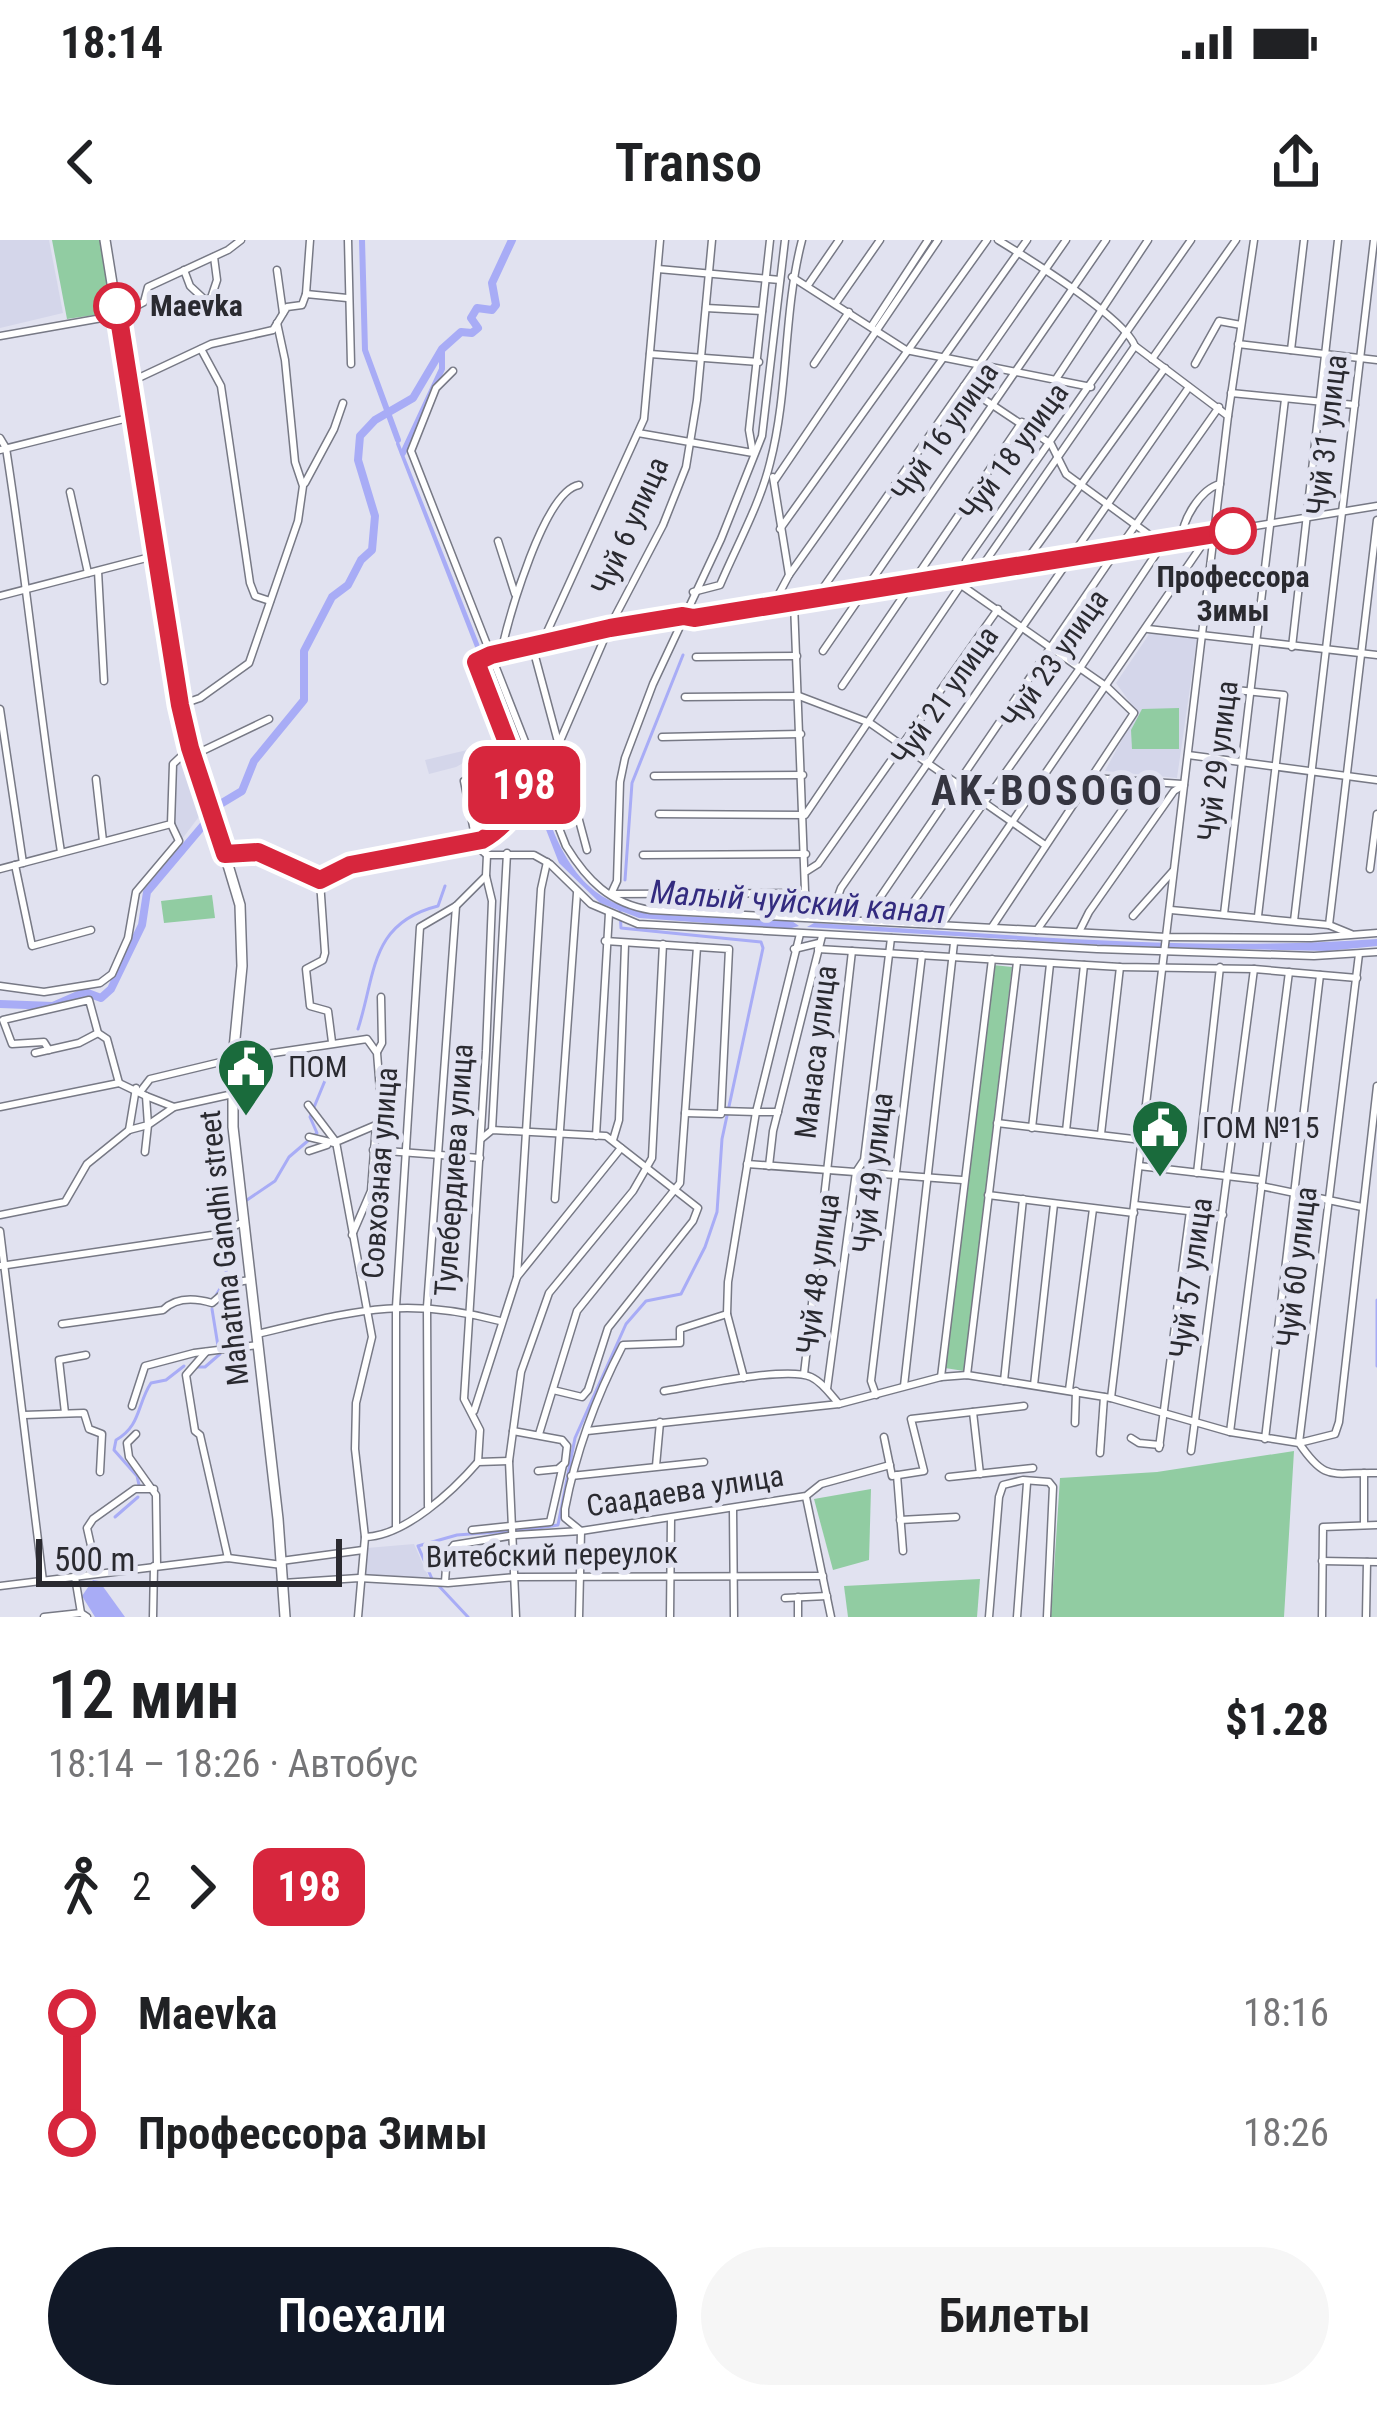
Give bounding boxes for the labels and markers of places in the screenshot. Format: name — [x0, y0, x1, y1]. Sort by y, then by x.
marker: Maevka — [95, 284, 139, 328]
place label: Maevka — [150, 288, 243, 323]
marker: Профессора Зимы — [1211, 509, 1255, 553]
place label: Профессора Зимы — [1156, 559, 1310, 628]
public building icon: ПОМ — [215, 1036, 277, 1118]
place label: ПОМ — [288, 1049, 347, 1084]
public building icon: ГОМ №15 — [1129, 1097, 1191, 1179]
place label: ГОМ №15 — [1202, 1110, 1319, 1145]

